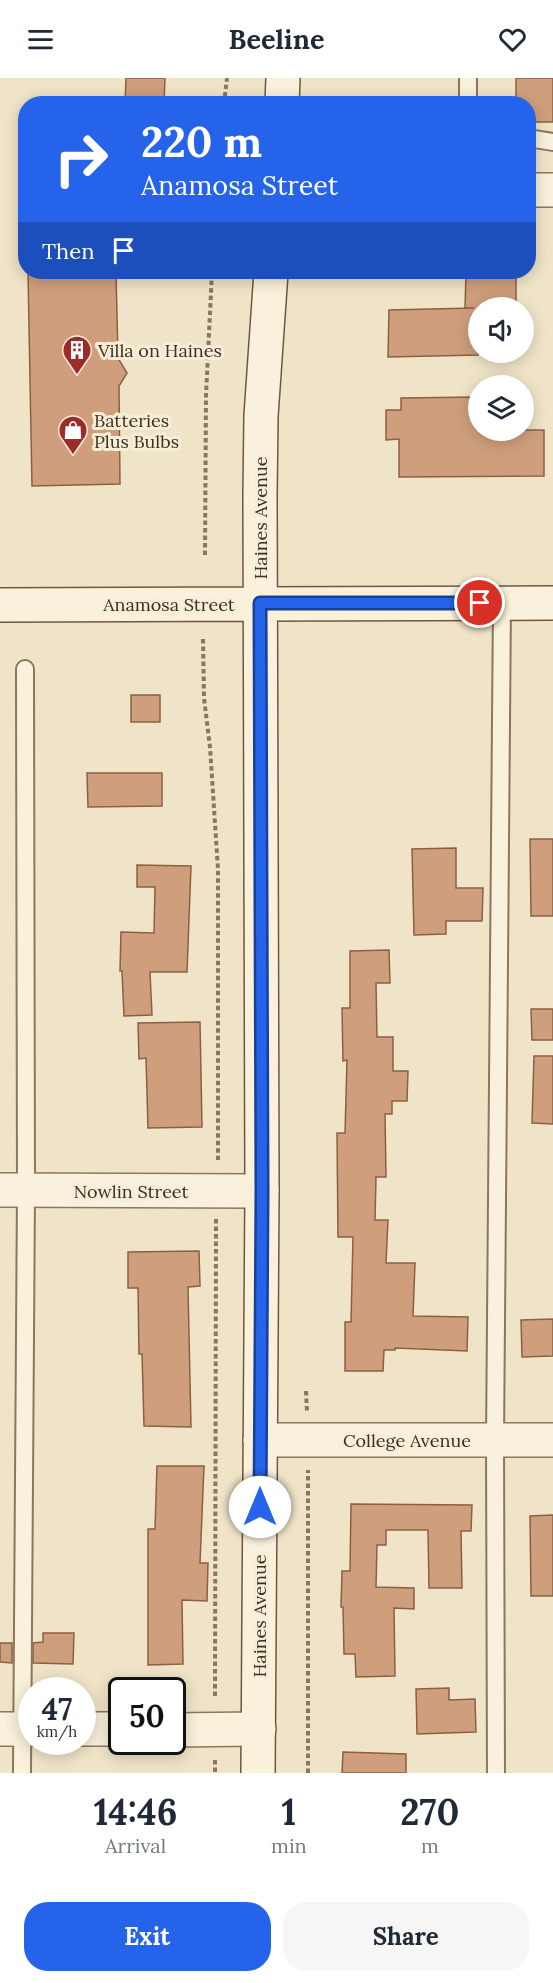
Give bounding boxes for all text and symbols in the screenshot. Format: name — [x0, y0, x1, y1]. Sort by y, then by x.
text: Beeline — [229, 22, 324, 56]
icon: menu — [24, 23, 57, 56]
icon: heart — [496, 23, 529, 56]
text: 220 m — [141, 115, 262, 169]
icon: right — [42, 120, 120, 198]
text: Anamosa Street — [141, 168, 338, 202]
icon: arrive — [107, 234, 140, 267]
text: Then — [42, 237, 95, 265]
map controls — [468, 297, 534, 441]
button: sound — [468, 297, 534, 363]
building icon: Villa on Haines — [61, 334, 93, 376]
place label: Villa on Haines — [97, 339, 222, 362]
button: layers — [468, 375, 534, 441]
place label: Batteries Plus Bulbs — [94, 409, 179, 453]
shop icon: Batteries Plus Bulbs — [57, 414, 89, 456]
street label: Haines Avenue — [249, 456, 272, 580]
pin — [454, 577, 505, 628]
icon: arrive — [463, 586, 496, 619]
street label: Anamosa Street — [102, 593, 235, 616]
street label: Nowlin Street — [74, 1180, 189, 1203]
street label: College Avenue — [343, 1429, 471, 1452]
position arrow — [228, 1475, 292, 1539]
street label: Haines Avenue — [248, 1554, 271, 1678]
speed limit sign: 50 — [108, 1677, 186, 1755]
text: 47 — [42, 1690, 72, 1728]
text: km/h — [37, 1722, 77, 1741]
text: 14:46 — [94, 1789, 177, 1835]
text: 1 — [282, 1789, 296, 1835]
text: 270 — [400, 1789, 459, 1835]
text: Arrival — [105, 1833, 166, 1858]
text: min — [271, 1833, 307, 1858]
text: m — [421, 1833, 439, 1858]
button: Exit — [24, 1902, 271, 1971]
button: Share — [283, 1902, 529, 1971]

